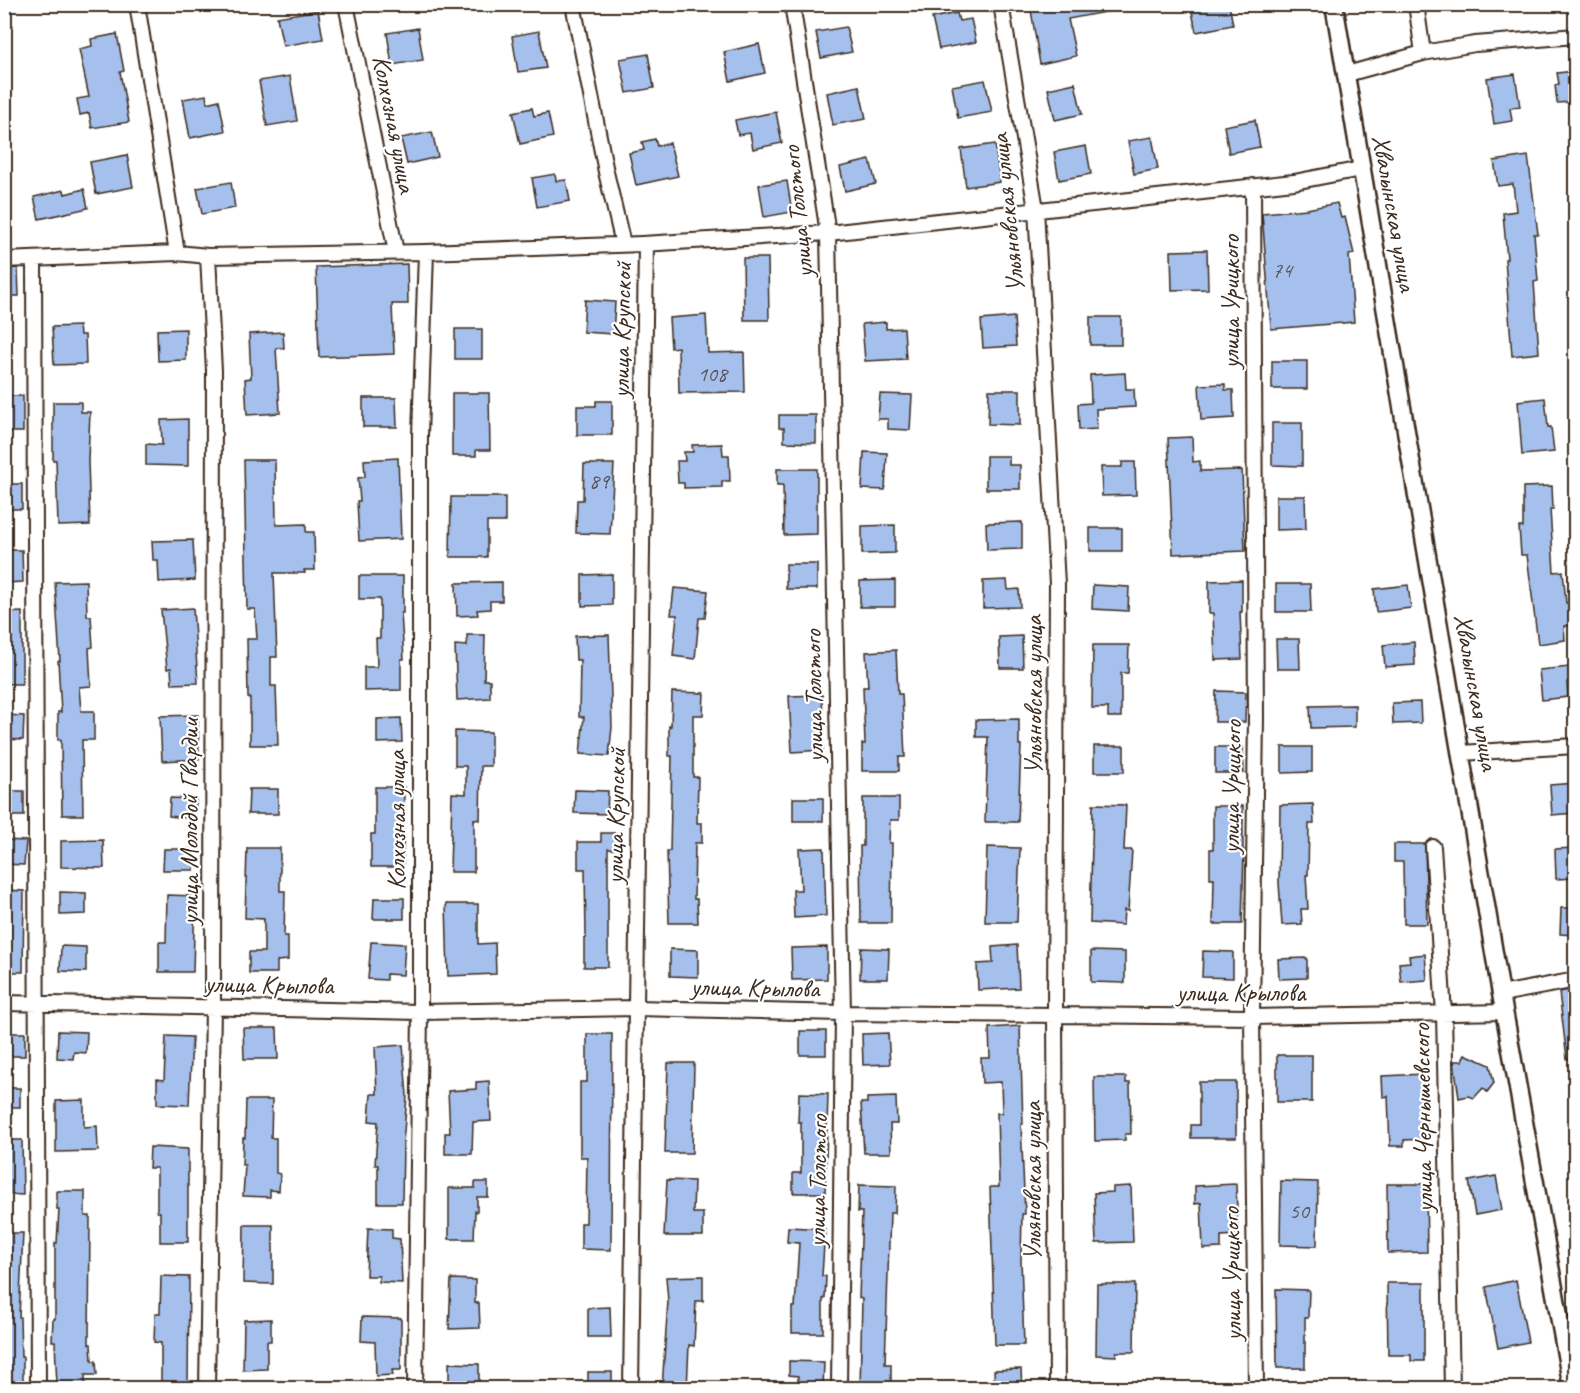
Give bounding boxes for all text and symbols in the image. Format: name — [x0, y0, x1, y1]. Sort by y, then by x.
street label: Колхозная улица — [365, 52, 424, 197]
street label: Ульяновская улица — [983, 130, 1032, 294]
street label: Хвалынская улица — [1365, 132, 1425, 295]
street label: улица Толстого — [774, 142, 821, 282]
street label: улица Урицкого — [1214, 233, 1247, 371]
house number: 74 — [1272, 256, 1294, 284]
street label: улица Крупской — [604, 259, 639, 400]
house number: 108 — [697, 360, 729, 388]
house number: 89 — [589, 467, 611, 495]
street label: Хвалынская улица — [1447, 611, 1507, 774]
street label: Ульяновская улица — [1017, 614, 1050, 775]
street label: улица Толстого — [796, 628, 831, 765]
street label: улица Молодой Гвардии — [173, 716, 206, 927]
street label: улица Урицкого — [1214, 718, 1249, 856]
street label: улица Крупской — [598, 745, 633, 886]
street label: Колхозная улица — [380, 749, 413, 890]
street label: улица Крылова — [202, 967, 335, 1002]
street label: улица Крылова — [688, 970, 821, 1005]
street label: улица Крылова — [1175, 976, 1307, 1009]
street label: улица Чернышевского — [1404, 1022, 1441, 1215]
street label: Ульяновская улица — [1016, 1100, 1049, 1261]
street label: улица Толстого — [800, 1113, 835, 1250]
house number: 50 — [1289, 1197, 1311, 1225]
street label: улица Урицкого — [1214, 1205, 1249, 1343]

